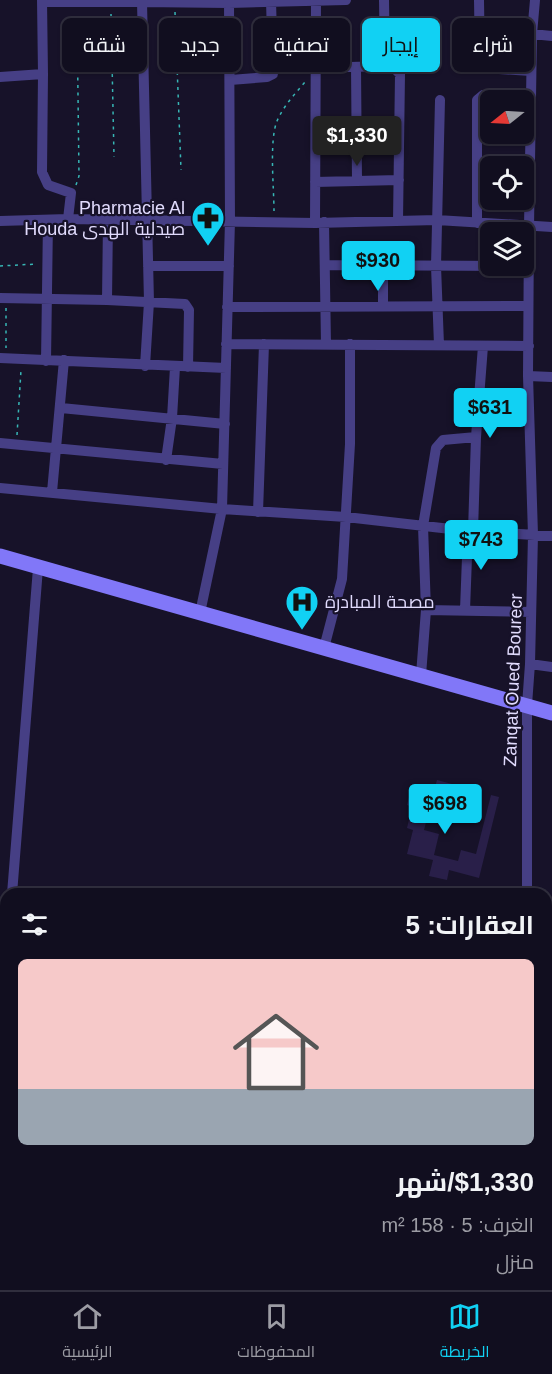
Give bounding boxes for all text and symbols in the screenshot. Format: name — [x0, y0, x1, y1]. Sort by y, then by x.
chip: شقة — [62, 18, 147, 72]
chip: جديد — [159, 18, 241, 72]
chip: تصفية — [253, 18, 350, 72]
chip: إيجار — [362, 18, 440, 72]
chip: شراء — [452, 18, 534, 72]
north arrow — [480, 90, 534, 144]
map controls — [480, 90, 534, 276]
pin: $1,330 — [308, 116, 406, 167]
text: $1,330 — [326, 124, 388, 146]
button: locate — [480, 156, 534, 210]
place label: Pharmacie Al Houda صيدلية الهدى — [24, 198, 185, 240]
pharmacy icon: Pharmacie Al Houda صيدلية الهدى — [190, 200, 226, 247]
button: layers — [480, 222, 534, 276]
pin: $930 — [342, 241, 414, 292]
text: $930 — [356, 249, 400, 271]
pin: $631 — [454, 388, 526, 439]
text: $631 — [468, 396, 512, 418]
pin: $743 — [445, 520, 517, 571]
text: $743 — [459, 528, 503, 550]
hospital icon: مصحة المبادرة — [284, 584, 320, 631]
place label: مصحة المبادرة — [325, 592, 435, 613]
street label: Zanqat Oued Bourecr — [500, 593, 526, 767]
pin: $698 — [409, 784, 481, 835]
text: $698 — [423, 792, 467, 814]
icon: filters — [18, 908, 51, 941]
text: العقارات: 5 — [406, 910, 534, 940]
icon: home — [222, 998, 330, 1106]
text: $1,330/شهر — [396, 1167, 534, 1197]
text: الغرف: 5 · 158 m² — [381, 1214, 534, 1236]
text: منزل — [496, 1251, 534, 1273]
tab: الرئيسية — [62, 1300, 113, 1366]
tab: المحفوظات — [237, 1300, 315, 1366]
tab: الخريطة — [440, 1300, 490, 1366]

